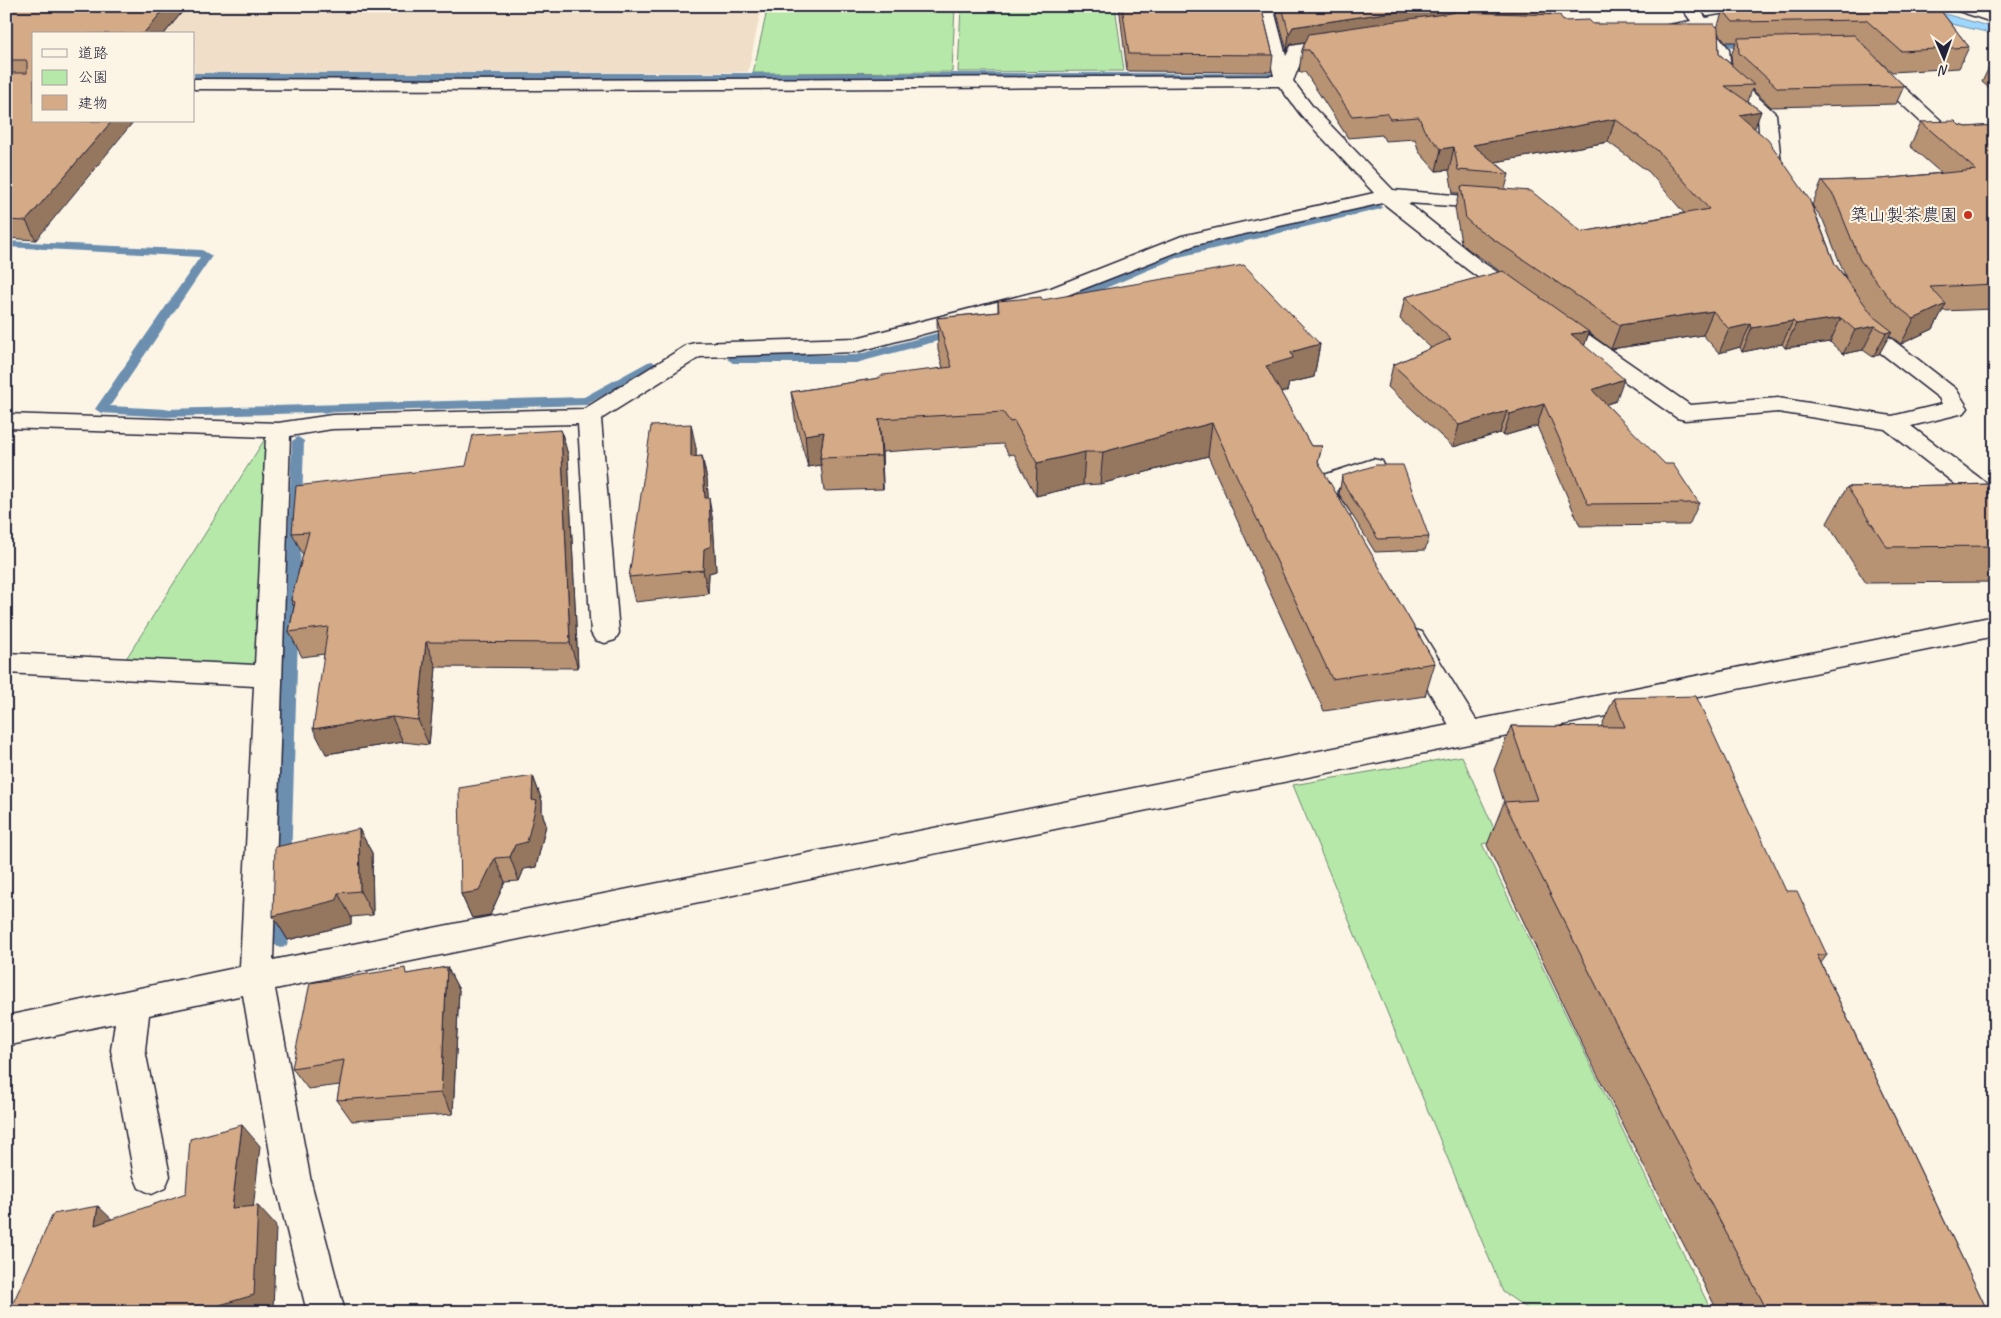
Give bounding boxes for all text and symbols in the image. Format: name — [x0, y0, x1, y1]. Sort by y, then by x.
legend — [32, 32, 195, 122]
north arrow — [1918, 32, 1968, 82]
text: 道路 — [78, 44, 108, 63]
text: N — [1937, 62, 1949, 79]
text: 公園 — [78, 68, 108, 87]
text: 建物 — [78, 94, 108, 113]
place label: 築山製茶農園 — [1850, 204, 1958, 226]
marker: 築山製茶農園 — [1962, 209, 1974, 221]

